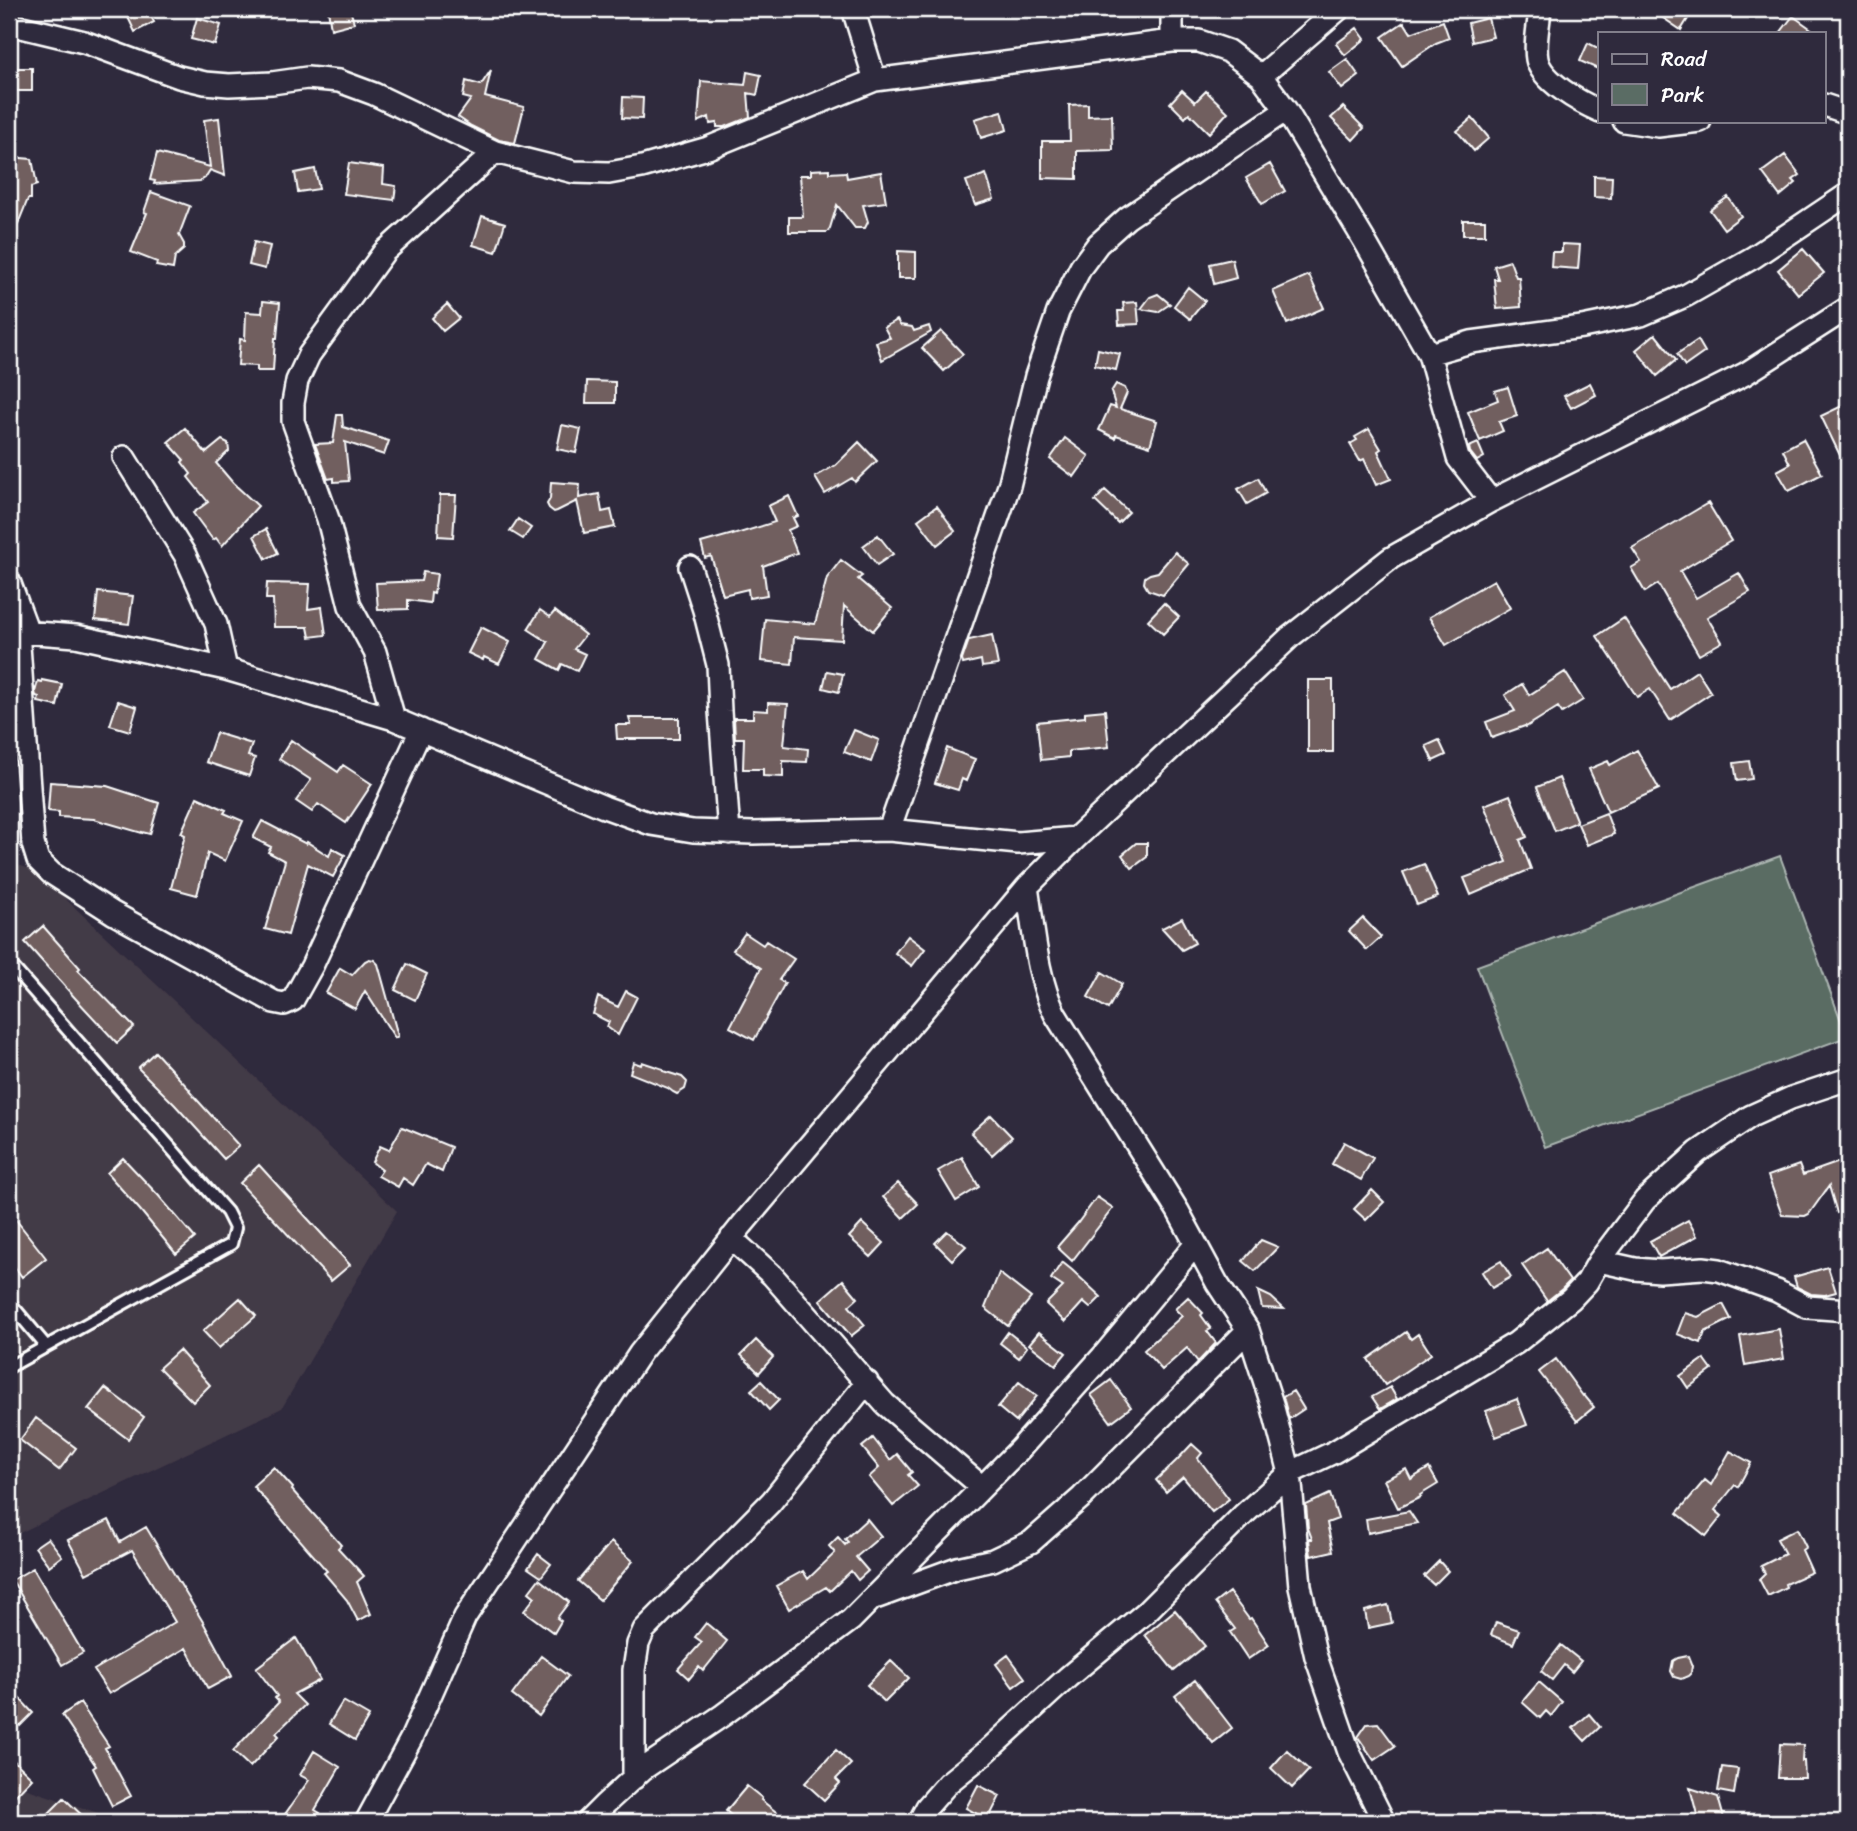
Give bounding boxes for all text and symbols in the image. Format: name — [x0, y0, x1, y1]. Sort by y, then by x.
legend — [1598, 32, 1826, 122]
text: Road — [1661, 40, 1708, 78]
text: Park — [1661, 76, 1704, 114]

